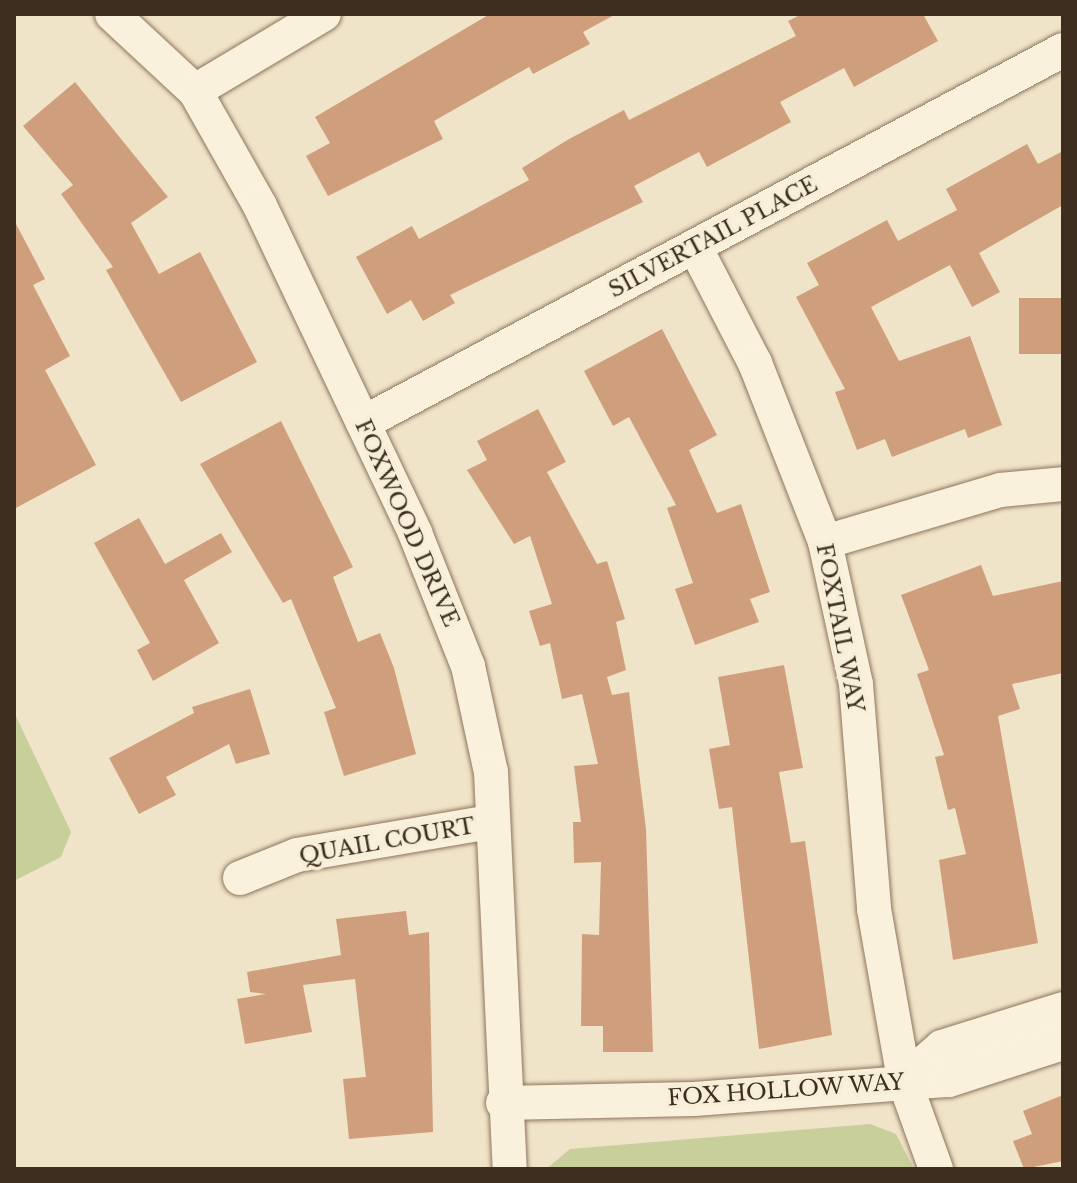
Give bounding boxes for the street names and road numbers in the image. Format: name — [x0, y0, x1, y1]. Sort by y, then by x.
street label: SILVERTAIL PLACE — [604, 171, 822, 303]
street label: FOXWOOD DRIVE — [349, 415, 465, 631]
street label: FOXTAIL WAY — [811, 541, 869, 715]
street label: QUAIL COURT — [297, 812, 477, 870]
street label: FOX HOLLOW WAY — [666, 1068, 906, 1112]

